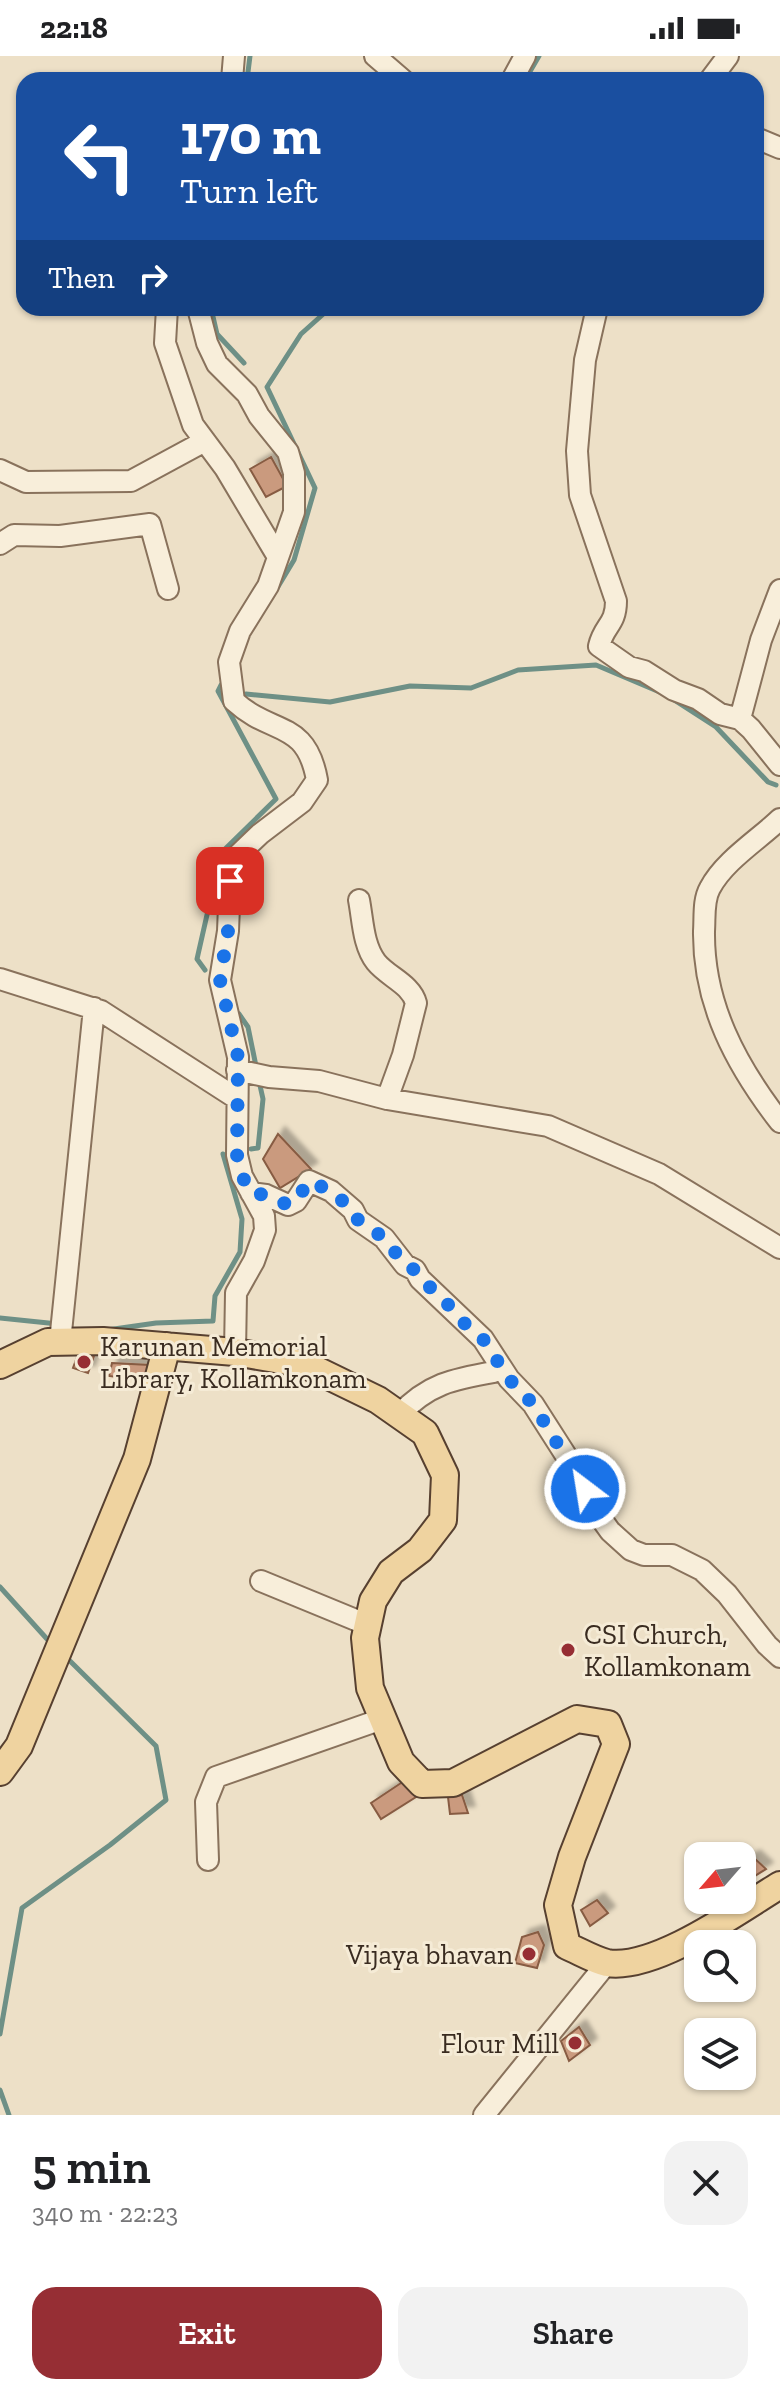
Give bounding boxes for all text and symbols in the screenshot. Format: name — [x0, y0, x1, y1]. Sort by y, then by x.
text: 22:18 — [40, 10, 108, 46]
text: 170 m — [180, 101, 321, 168]
icon: left — [48, 104, 152, 208]
text: Turn left — [180, 169, 318, 212]
icon: right — [131, 256, 175, 300]
text: Then — [48, 260, 115, 296]
pin — [196, 847, 264, 915]
icon: arrive — [208, 859, 252, 903]
place label: Karunan Memorial Library, Kollamkonam — [100, 1330, 367, 1395]
marker: Karunan Memorial Library, Kollamkonam — [75, 1353, 93, 1371]
position arrow — [543, 1447, 627, 1531]
place label: CSI Church, Kollamkonam — [584, 1618, 751, 1683]
marker: CSI Church, Kollamkonam — [559, 1641, 577, 1659]
north arrow — [684, 1842, 756, 1914]
map controls — [684, 1842, 756, 2090]
button: search — [684, 1930, 756, 2002]
place label: Vijaya bhavan — [345, 1938, 513, 1971]
marker: Vijaya bhavan — [520, 1945, 538, 1963]
button: layers — [684, 2018, 756, 2090]
place label: Flour Mill — [441, 2027, 559, 2060]
marker: Flour Mill — [566, 2034, 584, 2052]
text: 5 min — [32, 2138, 151, 2195]
button: close — [664, 2141, 748, 2225]
text: 340 m · 22:23 — [32, 2197, 178, 2229]
button: Exit — [32, 2287, 382, 2379]
button: Share — [398, 2287, 748, 2379]

